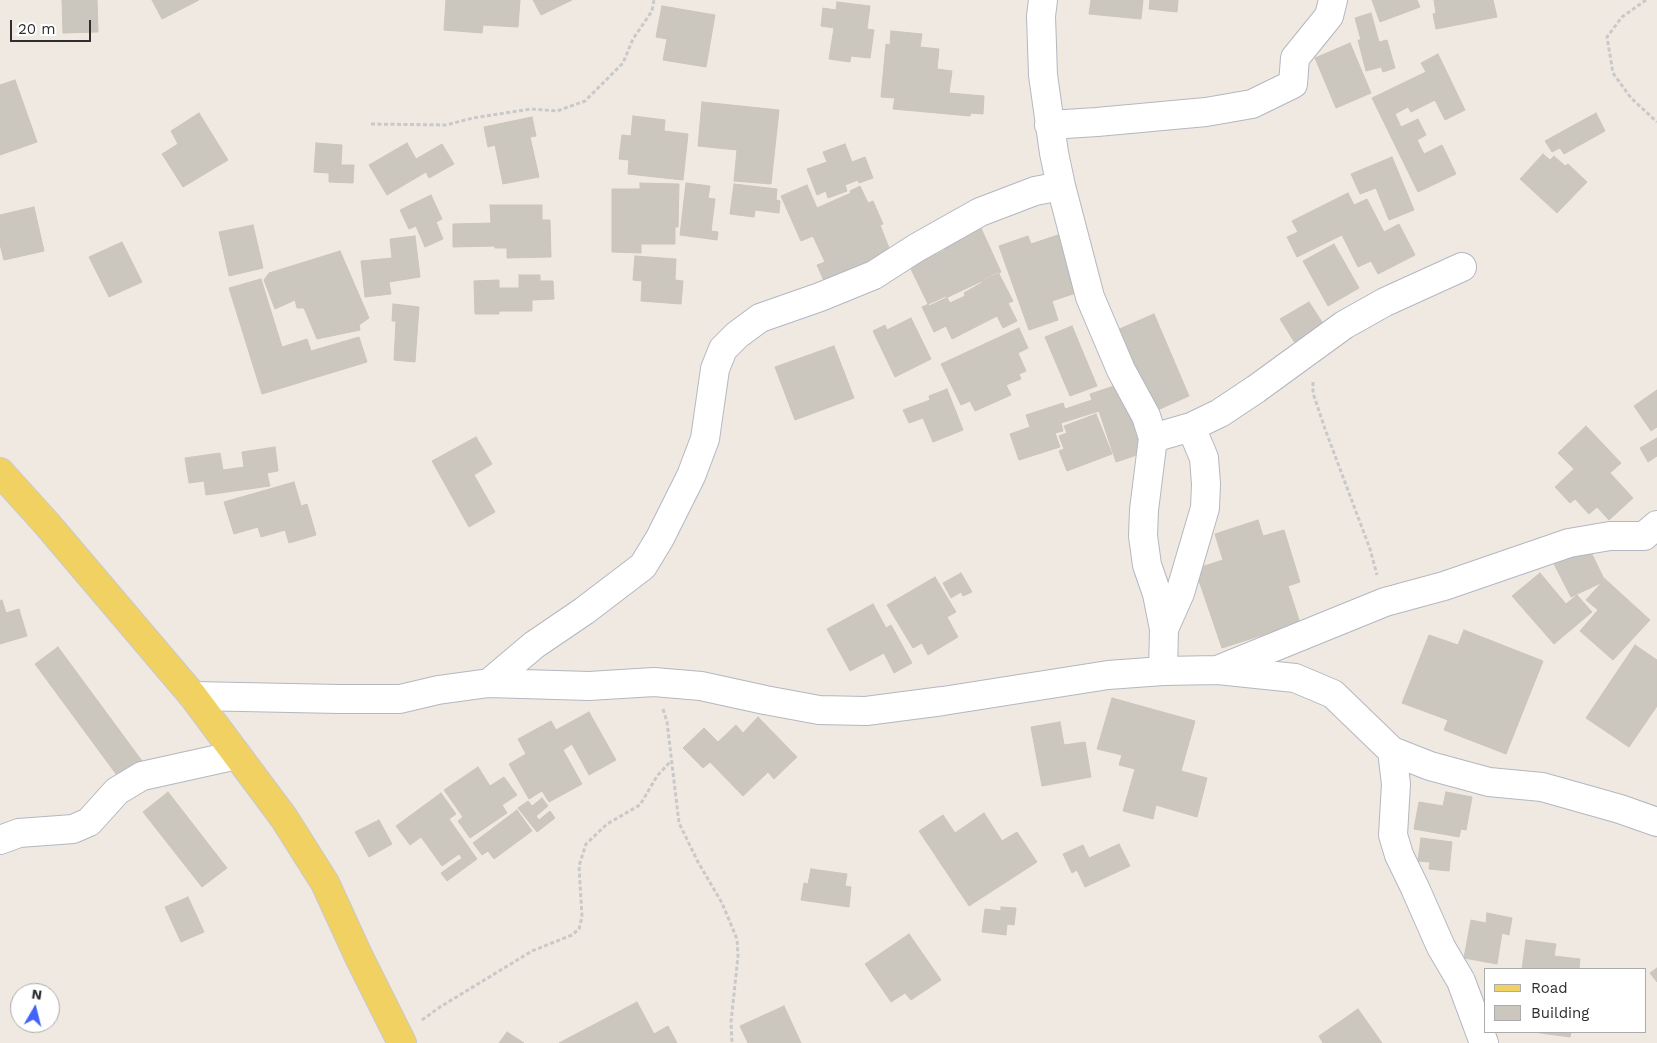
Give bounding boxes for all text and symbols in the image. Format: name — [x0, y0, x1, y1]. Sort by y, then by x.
scale bar — [12, 10, 94, 42]
text: 20 m — [18, 20, 56, 38]
legend — [1484, 968, 1647, 1033]
text: Road — [1531, 979, 1568, 997]
north arrow — [10, 983, 60, 1033]
text: N — [31, 985, 43, 1003]
text: Building — [1531, 1004, 1589, 1022]

